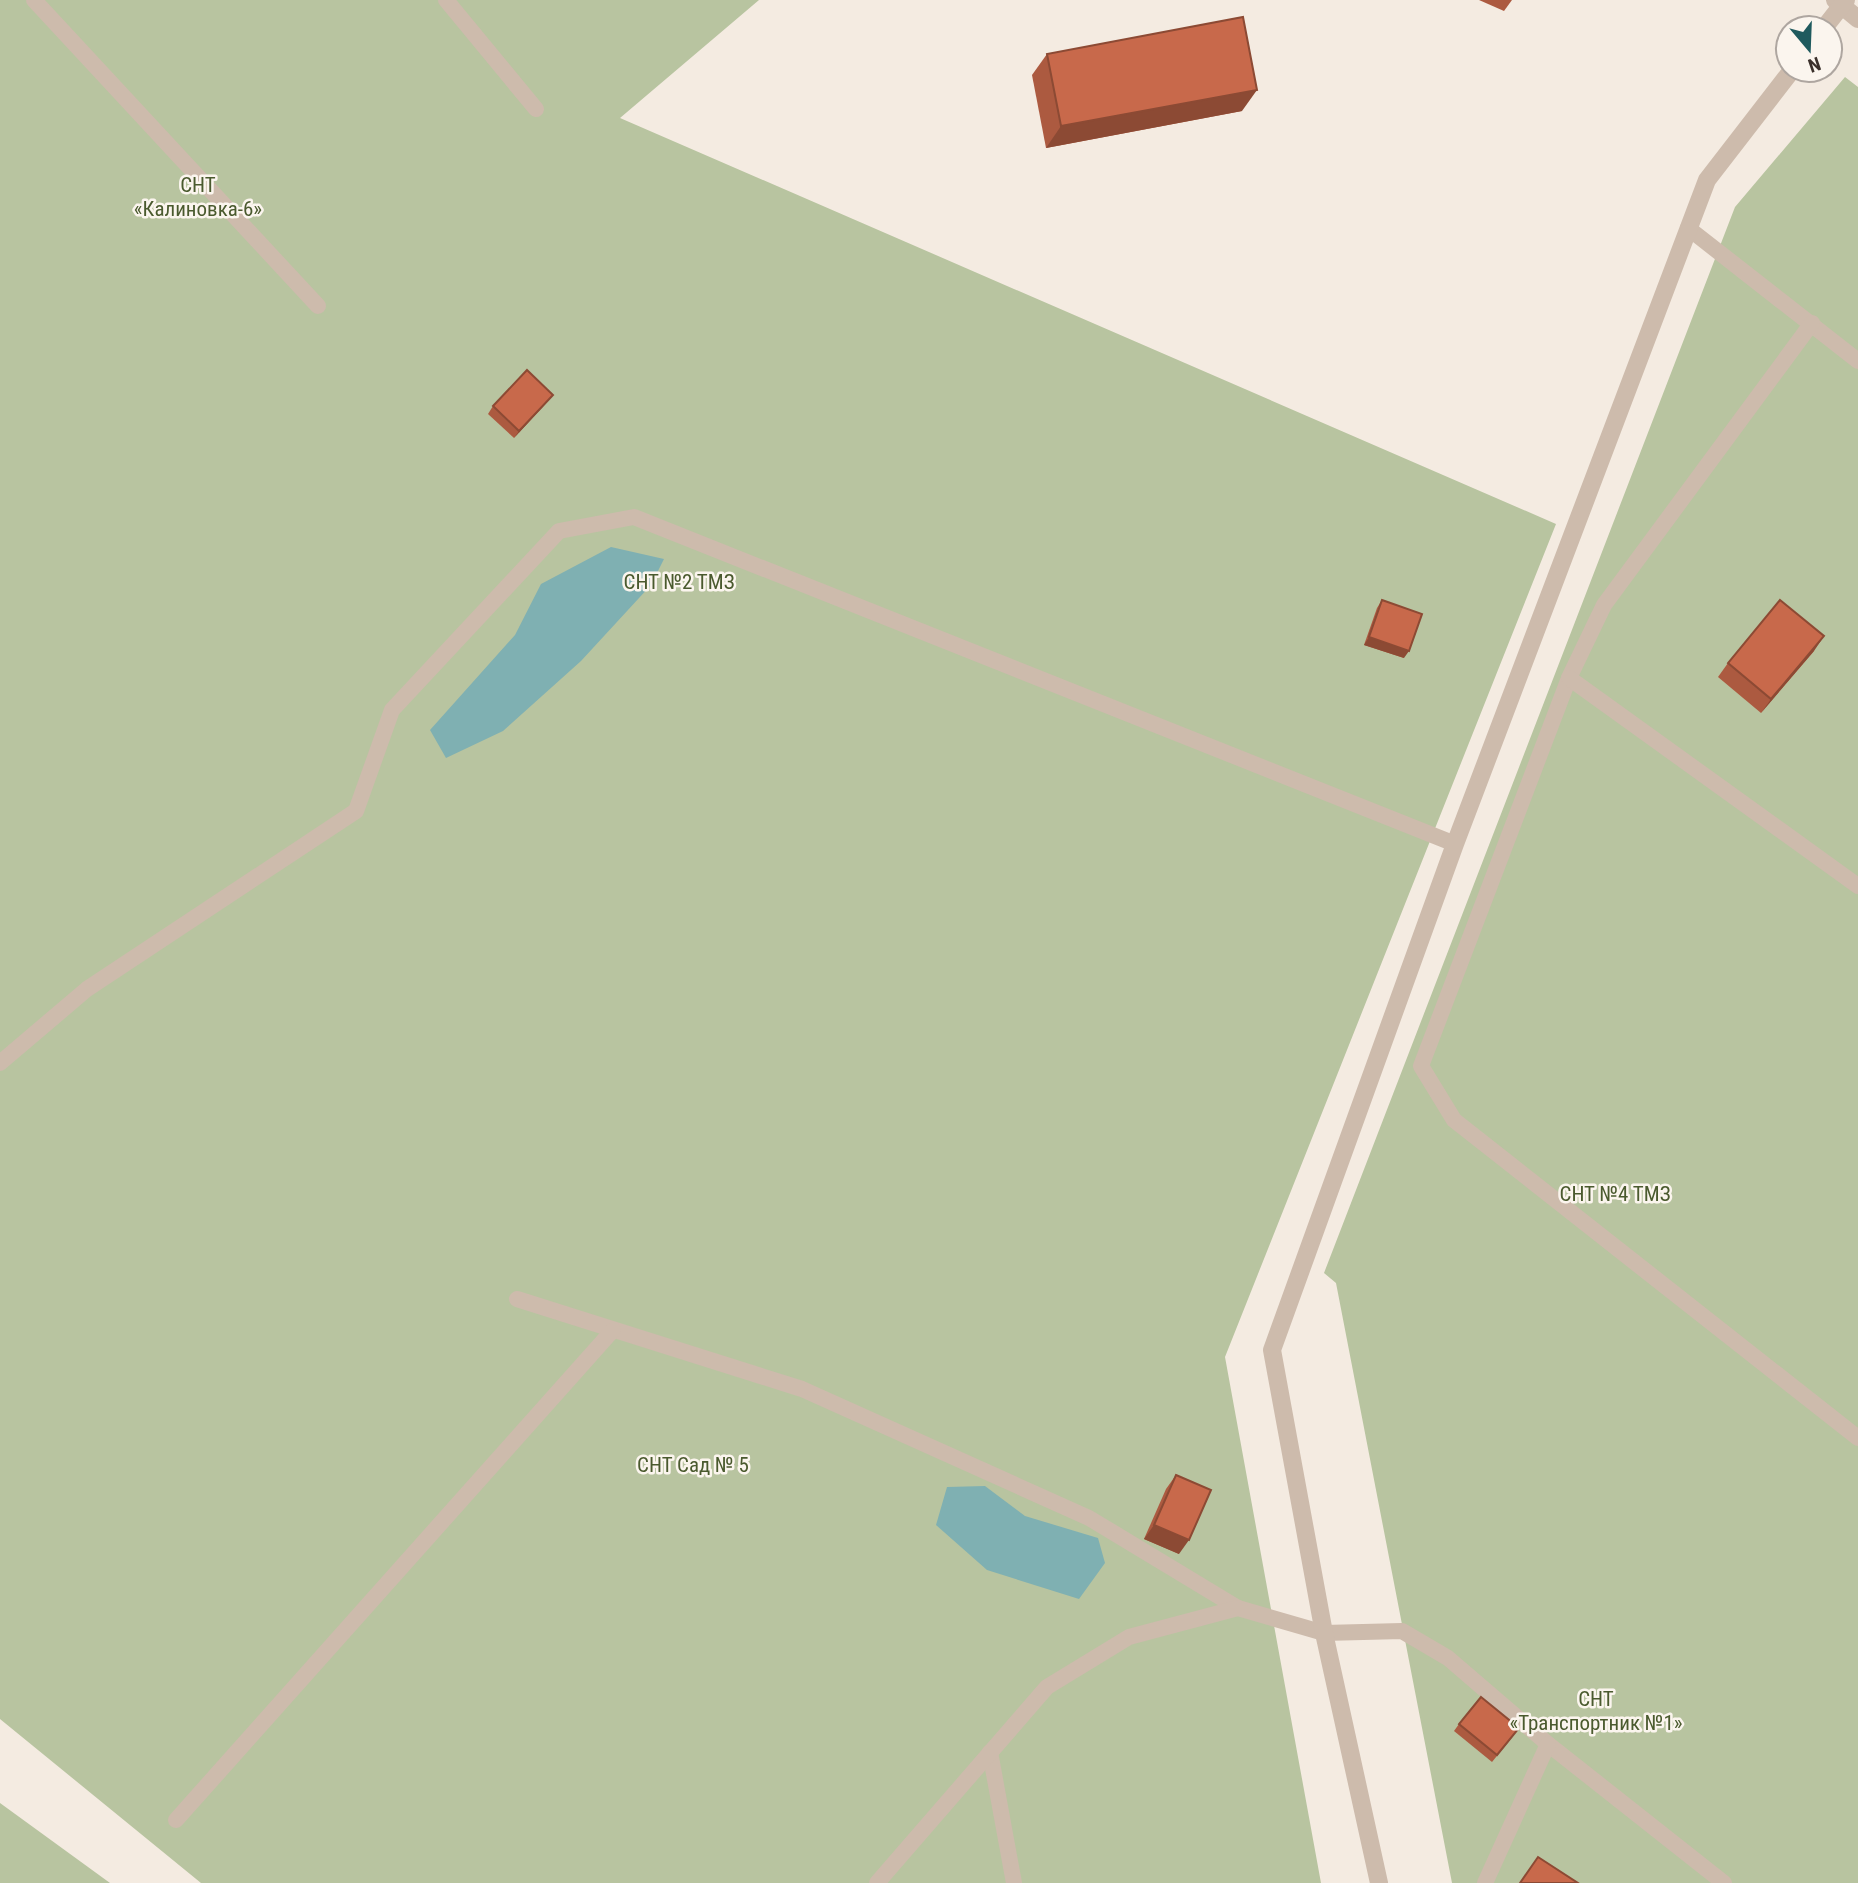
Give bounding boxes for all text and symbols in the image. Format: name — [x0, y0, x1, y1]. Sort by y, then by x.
north arrow — [1774, 14, 1844, 84]
text: N — [1805, 52, 1824, 77]
park label: СНТ «Калиновка-6» — [134, 173, 262, 221]
park label: СНТ №2 ТМЗ — [623, 570, 735, 594]
park label: СНТ №4 ТМЗ — [1559, 1182, 1671, 1206]
park label: СНТ Сад № 5 — [637, 1453, 749, 1477]
park label: СНТ «Транспортник №1» — [1509, 1687, 1683, 1735]

